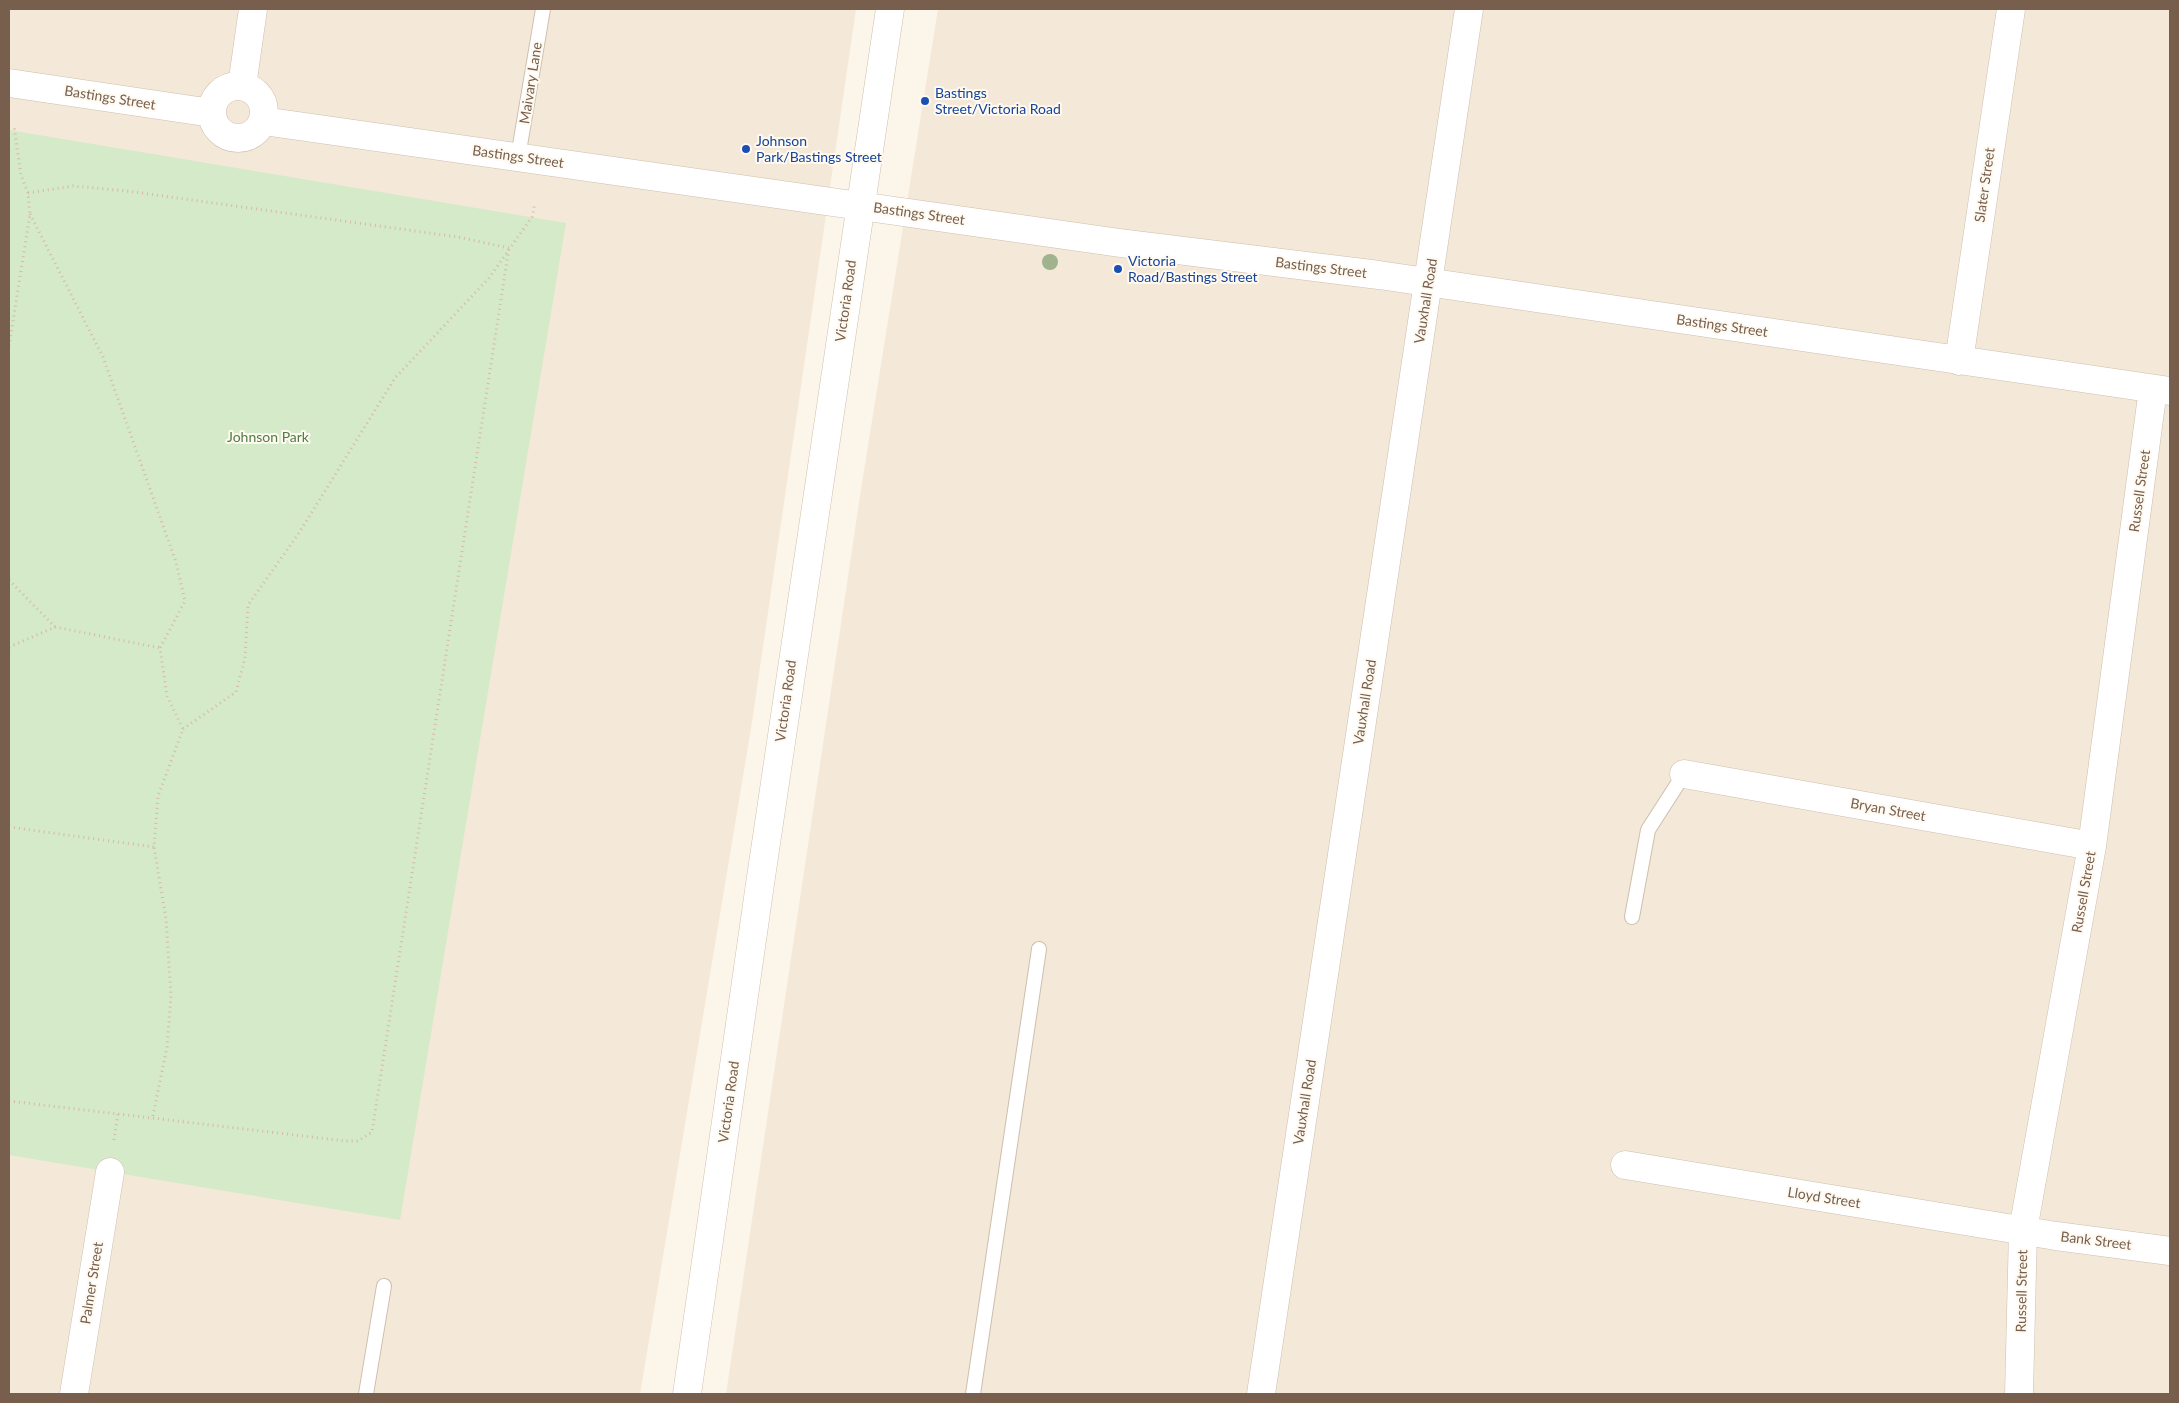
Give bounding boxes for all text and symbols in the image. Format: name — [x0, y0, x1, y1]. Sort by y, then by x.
street label: Maivary Lane — [516, 41, 546, 125]
street label: Bastings Street — [63, 82, 157, 114]
place label: Bastings Street/Victoria Road — [935, 85, 1061, 118]
marker: Bastings Street/Victoria Road — [919, 95, 931, 107]
place label: Johnson Park/Bastings Street — [756, 133, 882, 166]
street label: Bastings Street — [471, 142, 565, 172]
marker: Johnson Park/Bastings Street — [740, 143, 752, 155]
street label: Slater Street — [1971, 146, 1999, 224]
street label: Bastings Street — [872, 199, 966, 229]
place label: Victoria Road/Bastings Street — [1128, 253, 1258, 286]
street label: Bastings Street — [1274, 254, 1368, 282]
street label: Vauxhall Road — [1411, 257, 1441, 345]
street label: Victoria Road — [832, 259, 860, 343]
marker: Victoria Road/Bastings Street — [1112, 263, 1124, 275]
street label: Bastings Street — [1675, 311, 1769, 341]
park label: Johnson Park — [227, 429, 309, 445]
street label: Russell Street — [2126, 449, 2154, 533]
street label: Vauxhall Road — [1350, 658, 1380, 746]
street label: Victoria Road — [772, 659, 800, 743]
street label: Bryan Street — [1849, 795, 1927, 825]
street label: Russell Street — [2069, 850, 2099, 934]
street label: Vauxhall Road — [1290, 1058, 1320, 1146]
street label: Victoria Road — [715, 1060, 743, 1144]
street label: Lloyd Street — [1786, 1184, 1862, 1212]
street label: Bank Street — [2060, 1228, 2132, 1254]
street label: Palmer Street — [77, 1241, 107, 1325]
street label: Russell Street — [2013, 1249, 2031, 1333]

